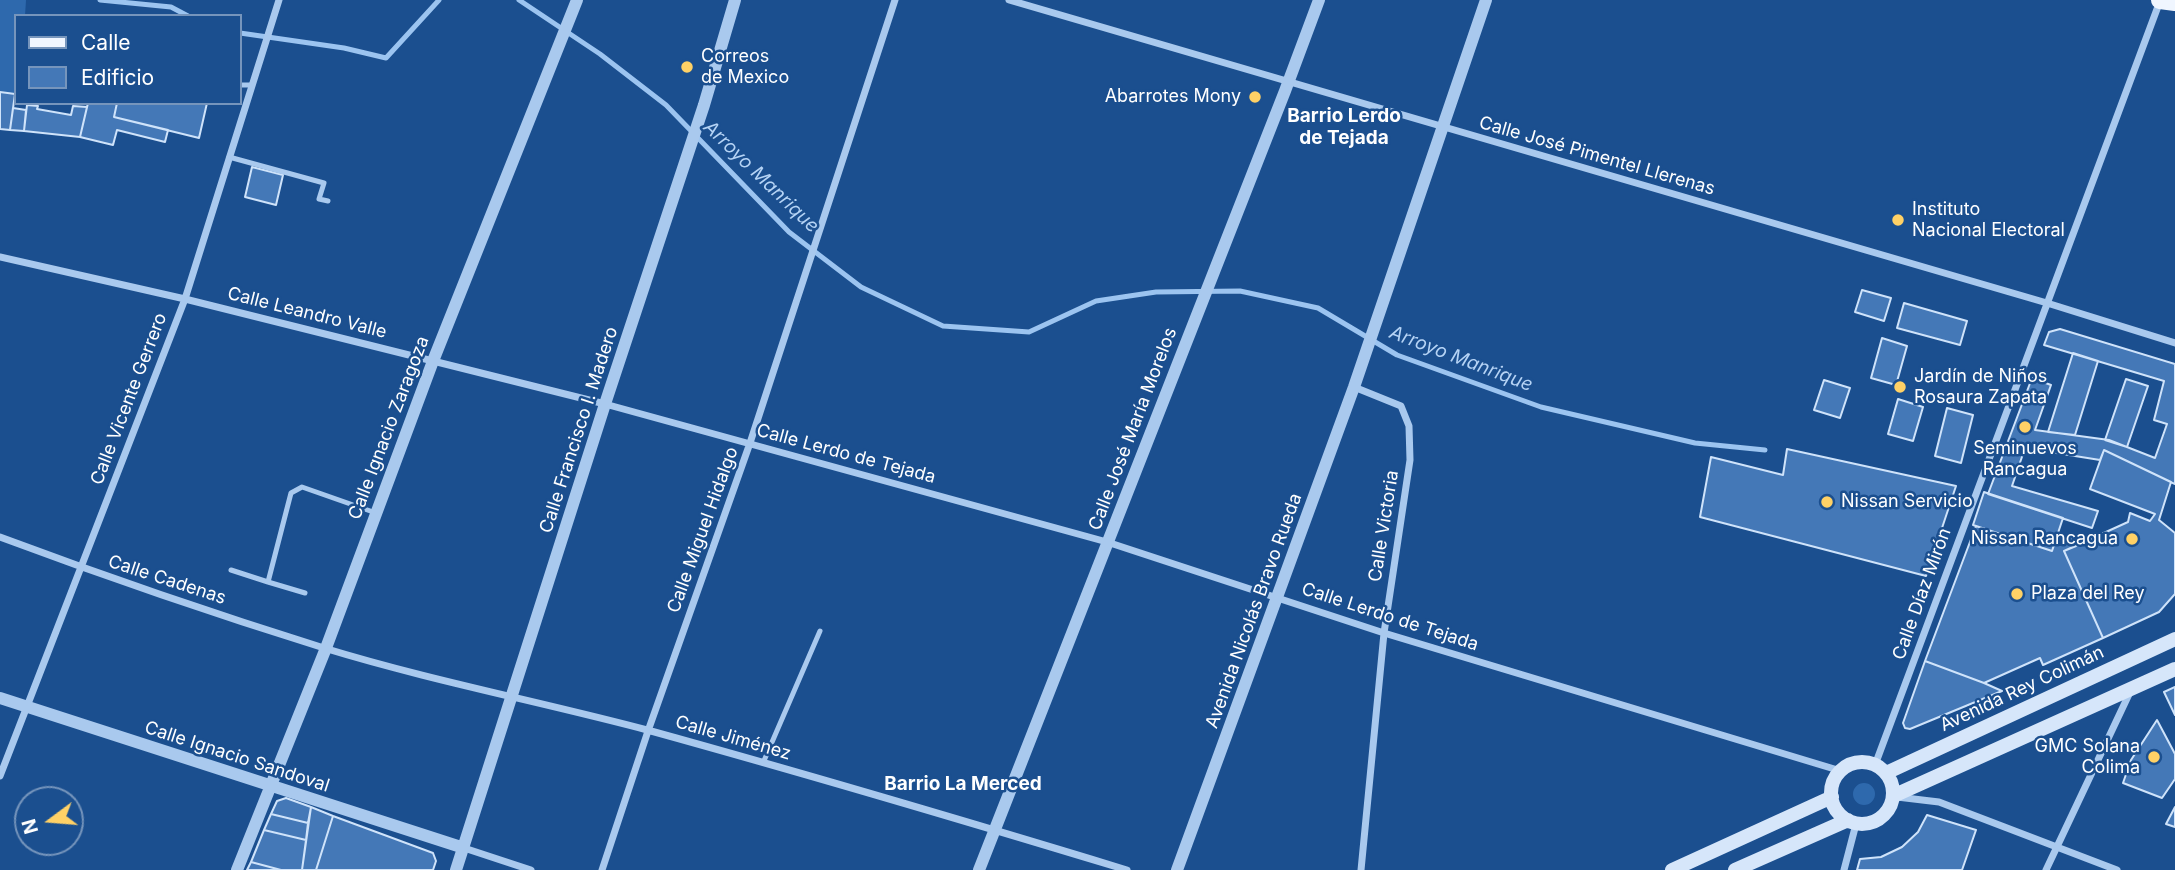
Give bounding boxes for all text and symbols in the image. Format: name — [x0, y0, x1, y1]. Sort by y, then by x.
legend — [14, 14, 242, 105]
text: Calle — [81, 30, 131, 55]
place label: Correos de Mexico — [701, 46, 789, 88]
marker: Correos de Mexico — [679, 59, 695, 75]
text: Edificio — [81, 65, 154, 90]
place label: Abarrotes Mony — [1105, 86, 1241, 108]
marker: Abarrotes Mony — [1247, 89, 1263, 105]
district label: Barrio Lerdo de Tejada — [1287, 105, 1401, 149]
street label: Calle José Pimentel Llerenas — [1477, 112, 1717, 200]
water label: Arroyo Manrique — [699, 116, 823, 238]
place label: Instituto Nacional Electoral — [1912, 199, 2065, 242]
marker: Instituto Nacional Electoral — [1890, 212, 1906, 228]
street label: Calle Leandro Valle — [225, 283, 389, 343]
street label: Calle Vicente Gerrero — [86, 310, 172, 488]
water label: Arroyo Manrique — [1386, 321, 1536, 397]
street label: Calle Francisco I. Madero — [535, 324, 623, 536]
street label: Calle José María Morelos — [1084, 325, 1182, 533]
street label: Calle Ignacio Zaragoza — [344, 333, 434, 523]
place label: Jardín de Niños Rosaura Zapata — [1914, 366, 2047, 408]
marker: Jardín de Niños Rosaura Zapata — [1892, 379, 1908, 395]
marker: Seminuevos Rancagua — [2017, 419, 2033, 435]
street label: Calle Lerdo de Tejada — [754, 420, 938, 488]
place label: Seminuevos Rancagua — [1973, 438, 2077, 480]
street label: Calle Miguel Hidalgo — [663, 444, 743, 616]
street label: Calle Victoria — [1365, 469, 1403, 583]
street label: Avenida Nicolás Bravo Rueda — [1201, 491, 1307, 731]
place label: Nissan Servicio — [1841, 491, 1973, 513]
marker: Nissan Servicio — [1819, 494, 1835, 510]
street label: Calle Díaz Mirón — [1888, 525, 1956, 663]
place label: Nissan Rancagua — [1971, 528, 2118, 550]
marker: Nissan Rancagua — [2124, 531, 2140, 547]
street label: Calle Cadenas — [105, 551, 229, 609]
street label: Calle Lerdo de Tejada — [1299, 578, 1481, 656]
place label: Plaza del Rey — [2031, 583, 2145, 605]
marker: Plaza del Rey — [2009, 586, 2025, 602]
street label: Avenida Rey Colimán — [1937, 642, 2107, 736]
street label: Calle Jiménez — [673, 711, 793, 765]
street label: Calle Ignacio Sandoval — [142, 717, 332, 797]
place label: GMC Solana Colima — [2035, 736, 2140, 778]
marker: GMC Solana Colima — [2146, 749, 2162, 765]
district label: Barrio La Merced — [884, 773, 1042, 795]
north arrow — [14, 786, 84, 856]
text: N — [17, 816, 43, 837]

